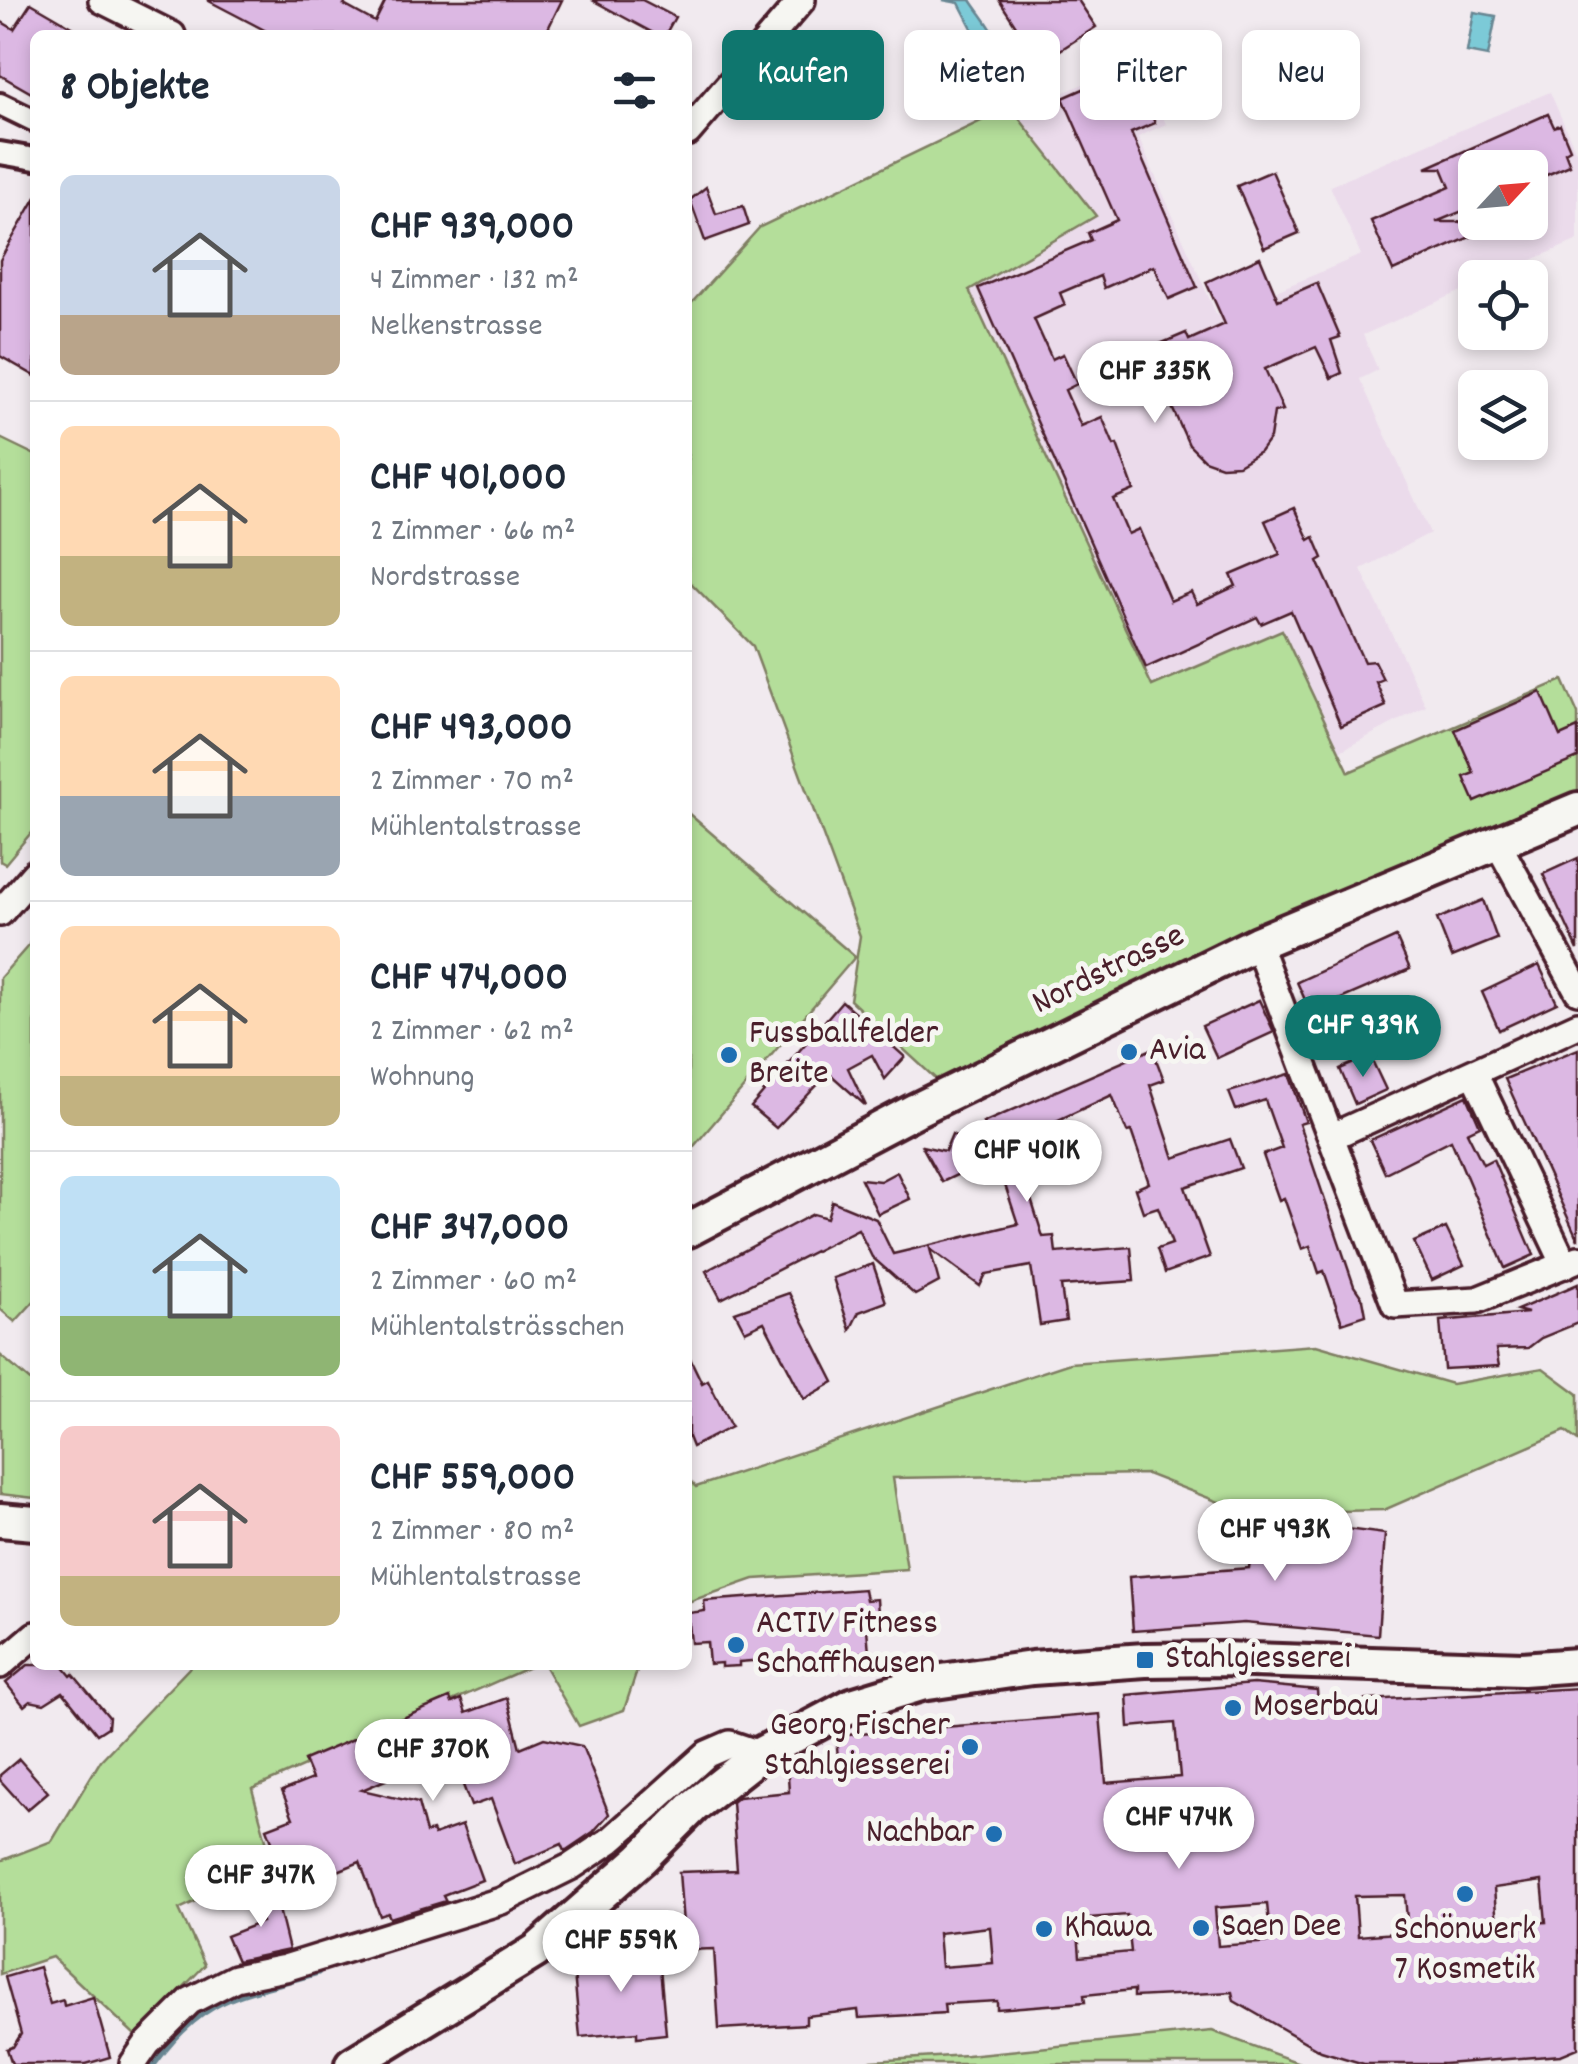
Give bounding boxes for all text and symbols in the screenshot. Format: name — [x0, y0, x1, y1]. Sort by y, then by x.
chip: Kaufen — [722, 30, 884, 120]
chip: Mieten — [904, 30, 1060, 120]
chip: Filter — [1080, 30, 1222, 120]
chip: Neu — [1242, 30, 1360, 120]
text: 8 Objekte — [60, 60, 209, 120]
icon: filters — [607, 63, 662, 118]
north arrow — [1458, 150, 1548, 240]
map controls — [1458, 150, 1548, 460]
text: CHF 939,000 — [370, 199, 574, 259]
icon: home — [140, 215, 260, 335]
text: 4 Zimmer · 132 m² — [370, 259, 579, 305]
button: locate — [1458, 260, 1548, 350]
text: Nelkenstrasse — [370, 305, 543, 351]
pin: CHF 335K — [1052, 341, 1258, 426]
text: CHF 335K — [1099, 350, 1211, 396]
button: layers — [1458, 370, 1548, 460]
text: CHF 401,000 — [370, 450, 567, 510]
icon: home — [140, 466, 260, 586]
text: 2 Zimmer · 66 m² — [370, 510, 576, 556]
text: Nordstrasse — [370, 556, 520, 602]
text: CHF 493,000 — [370, 700, 573, 760]
icon: home — [140, 716, 260, 836]
text: 2 Zimmer · 70 m² — [370, 760, 574, 806]
text: Mühlentalstrasse — [370, 806, 581, 852]
street label: Nordstrasse — [1024, 913, 1194, 1029]
text: CHF 474,000 — [370, 950, 568, 1010]
icon: home — [140, 966, 260, 1086]
pin: CHF 939K — [1260, 995, 1466, 1080]
text: CHF 939K — [1307, 1004, 1419, 1050]
text: 2 Zimmer · 62 m² — [370, 1010, 574, 1056]
place label: Fussballfelder Breite — [749, 1010, 938, 1100]
place label: Avia — [1149, 1027, 1206, 1077]
marker: Avia — [1118, 1041, 1140, 1063]
marker: Fussballfelder Breite — [718, 1044, 740, 1066]
text: Wohnung — [370, 1056, 475, 1102]
pin: CHF 401K — [924, 1120, 1130, 1205]
text: CHF 401K — [974, 1129, 1080, 1175]
text: CHF 347,000 — [370, 1200, 569, 1260]
icon: home — [140, 1216, 260, 1336]
text: 2 Zimmer · 60 m² — [370, 1260, 577, 1306]
text: Mühlentalsträsschen — [370, 1306, 625, 1352]
text: CHF 559,000 — [370, 1450, 575, 1510]
icon: home — [140, 1466, 260, 1586]
pin: CHF 493K — [1172, 1499, 1378, 1584]
text: CHF 493K — [1220, 1508, 1330, 1554]
text: 2 Zimmer · 80 m² — [370, 1510, 574, 1556]
text: Mühlentalstrasse — [370, 1556, 581, 1602]
place label: ACTIV Fitness Schaffhausen — [756, 1600, 938, 1690]
marker: ACTIV Fitness Schaffhausen — [725, 1634, 747, 1656]
place label: Stahlgiesserei — [1165, 1635, 1351, 1685]
marker: Stahlgiesserei — [1134, 1649, 1156, 1671]
place label: Moserbau — [1253, 1683, 1379, 1733]
marker: Moserbau — [1222, 1697, 1244, 1719]
place label: Georg Fischer Stahlgiesserei — [764, 1702, 950, 1792]
pin: CHF 370K — [330, 1719, 536, 1804]
text: CHF 370K — [377, 1728, 489, 1774]
marker: Georg Fischer Stahlgiesserei — [959, 1736, 981, 1758]
pin: CHF 474K — [1076, 1787, 1282, 1872]
text: CHF 474K — [1125, 1796, 1233, 1842]
place label: Nachbar — [866, 1809, 974, 1859]
marker: Nachbar — [983, 1823, 1005, 1845]
pin: CHF 347K — [158, 1845, 364, 1930]
text: CHF 347K — [207, 1854, 315, 1900]
marker: Schönwerk 7 Kosmetik — [1454, 1883, 1476, 1905]
place label: Saen Dee — [1221, 1903, 1341, 1953]
place label: Khawa — [1064, 1904, 1152, 1954]
place label: Schönwerk 7 Kosmetik — [1394, 1906, 1536, 1996]
pin: CHF 559K — [518, 1910, 724, 1995]
marker: Saen Dee — [1190, 1917, 1212, 1939]
marker: Khawa — [1033, 1918, 1055, 1940]
text: CHF 559K — [565, 1919, 677, 1965]

